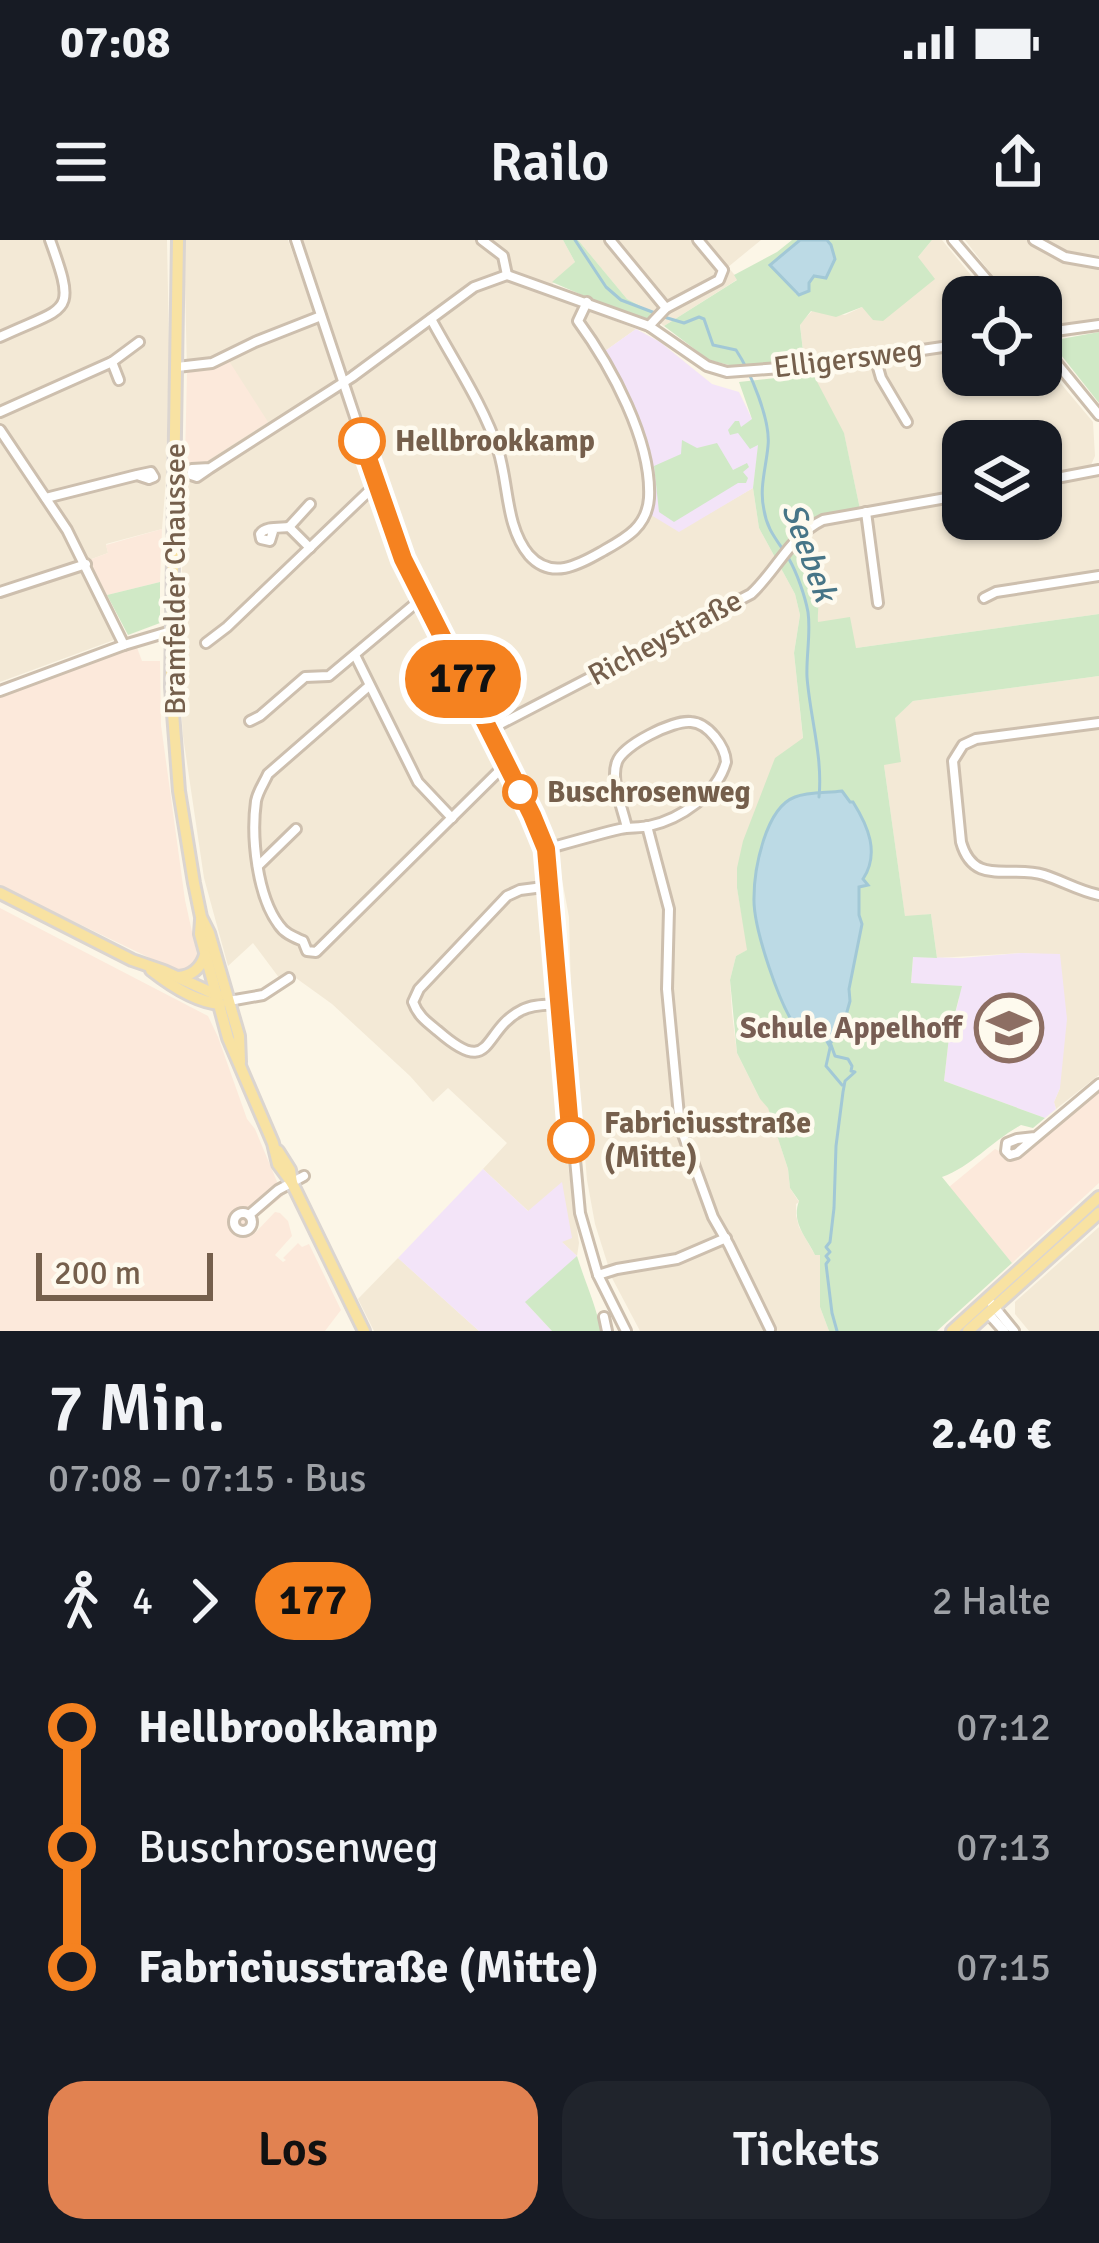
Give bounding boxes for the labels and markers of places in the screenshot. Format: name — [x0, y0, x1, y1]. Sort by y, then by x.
marker: Hellbrookkamp — [340, 419, 384, 463]
place label: Hellbrookkamp — [395, 423, 595, 460]
place label: Buschrosenweg — [547, 774, 751, 811]
marker: Buschrosenweg — [504, 776, 536, 808]
school or university icon: Schule Appelhoff — [974, 993, 1044, 1063]
place label: Schule Appelhoff — [740, 1010, 964, 1047]
place label: Fabriciusstraße (Mitte) — [604, 1105, 811, 1176]
marker: Fabriciusstraße (Mitte) — [549, 1118, 593, 1162]

